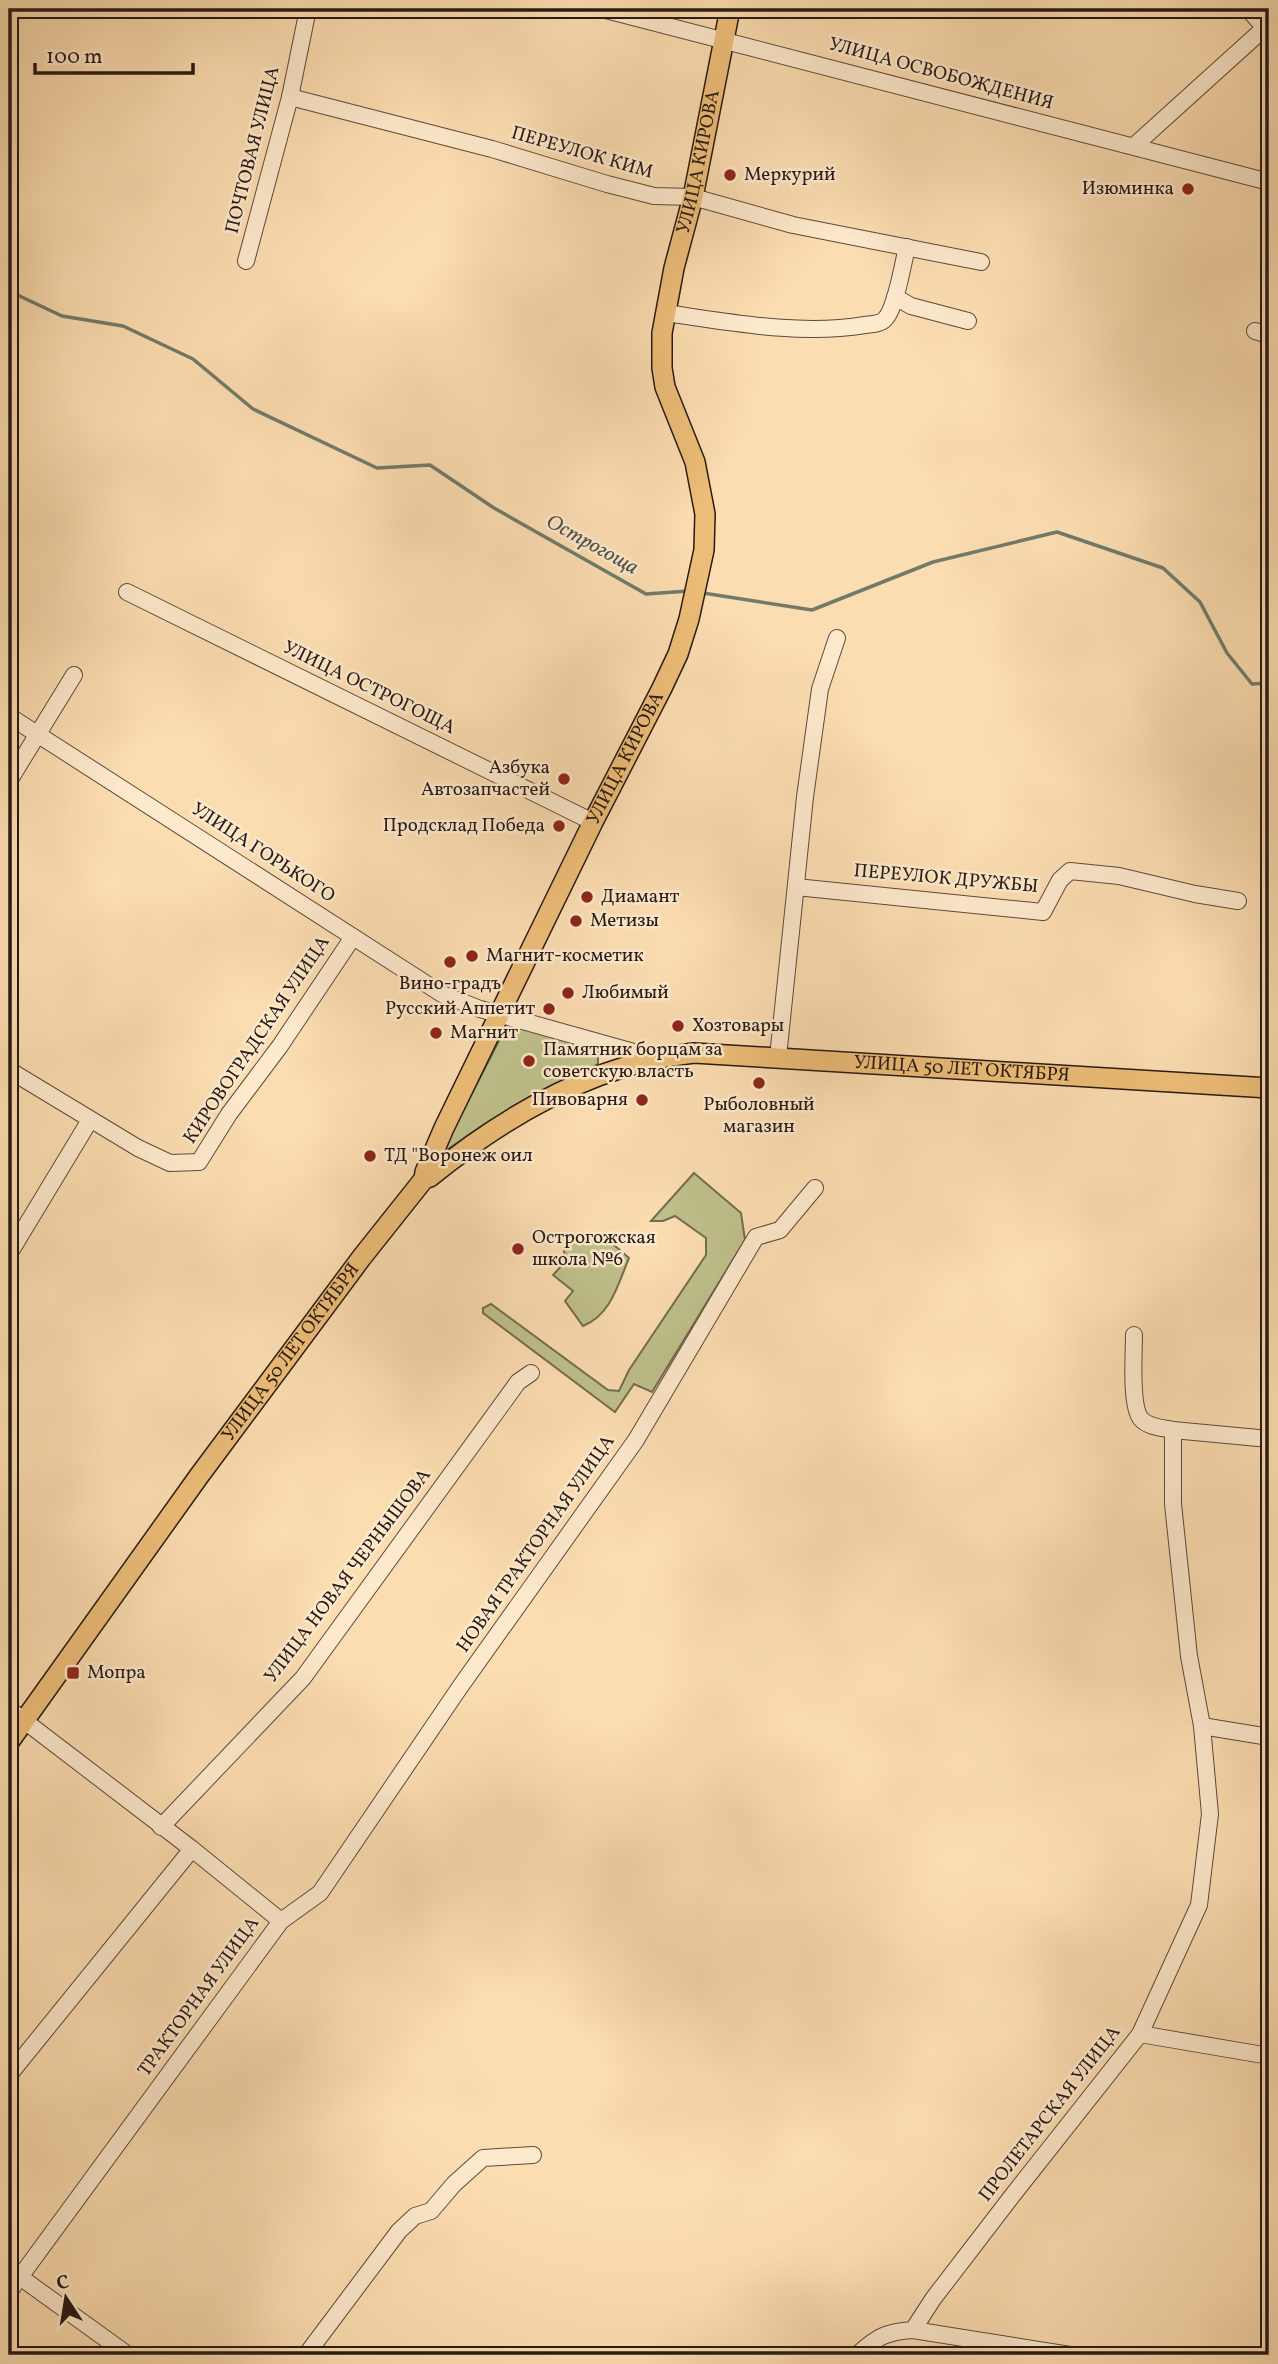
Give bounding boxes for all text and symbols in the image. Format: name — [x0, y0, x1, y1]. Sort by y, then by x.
street label: УЛИЦА ОСВОБОЖДЕНИЯ — [826, 31, 1056, 117]
scale bar — [35, 32, 192, 76]
text: 100 m — [46, 43, 103, 72]
street label: ПОЧТОВАЯ УЛИЦА — [220, 64, 286, 236]
street label: УЛИЦА КИРОВА — [671, 88, 727, 237]
street label: ПЕРЕУЛОК КИМ — [508, 120, 656, 186]
place label: Меркурий — [744, 162, 836, 188]
marker: Меркурий — [722, 167, 738, 183]
place label: Изюминка — [1082, 176, 1174, 202]
marker: Изюминка — [1180, 181, 1196, 197]
water label: Острогоща — [541, 508, 644, 582]
street label: УЛИЦА ОСТРОГОЩА — [278, 635, 460, 741]
street label: УЛИЦА КИРОВА — [581, 687, 671, 829]
place label: Азбука Автозапчастей — [421, 755, 550, 803]
marker: Азбука Автозапчастей — [556, 771, 572, 787]
street label: УЛИЦА ГОРЬКОГО — [186, 797, 340, 909]
place label: Продсклад Победа — [383, 813, 545, 839]
marker: Продсклад Победа — [551, 818, 567, 834]
street label: ПЕРЕУЛОК ДРУЖБЫ — [853, 858, 1039, 900]
place label: Диамант — [601, 884, 680, 910]
marker: Диамант — [579, 889, 595, 905]
place label: Метизы — [590, 908, 659, 934]
marker: Метизы — [568, 913, 584, 929]
street label: КИРОВОГРАДСКАЯ УЛИЦА — [178, 931, 336, 1149]
place label: Магнит-косметик — [486, 943, 644, 969]
marker: Магнит-косметик — [464, 948, 480, 964]
marker: Вино-градъ — [442, 954, 458, 970]
place label: Вино-градъ — [399, 971, 501, 997]
place label: Любимый — [582, 980, 669, 1006]
marker: Любимый — [560, 985, 576, 1001]
place label: Русский Аппетит — [385, 996, 535, 1022]
marker: Русский Аппетит — [541, 1001, 557, 1017]
place label: Хозтовары — [692, 1013, 784, 1039]
marker: Хозтовары — [670, 1018, 686, 1034]
place label: Магнит — [450, 1020, 518, 1046]
marker: Магнит — [428, 1025, 444, 1041]
place label: Памятник борцам за советскую власть — [543, 1037, 723, 1085]
street label: УЛИЦА 50 ЛЕТ ОКТЯБРЯ — [853, 1050, 1071, 1089]
marker: Памятник борцам за советскую власть — [521, 1053, 537, 1069]
marker: Рыболовный магазин — [751, 1075, 767, 1091]
place label: Пивоварня — [532, 1087, 628, 1113]
marker: Пивоварня — [634, 1092, 650, 1108]
place label: Рыболовный магазин — [703, 1092, 815, 1140]
place label: ТД "Воронеж оил — [384, 1143, 533, 1169]
marker: ТД "Воронеж оил — [362, 1148, 378, 1164]
place label: Острогожская школа №6 — [532, 1225, 656, 1273]
marker: Острогожская школа №6 — [510, 1241, 526, 1257]
street label: УЛИЦА 50 ЛЕТ ОКТЯБРЯ — [216, 1258, 366, 1447]
street label: НОВАЯ ТРАКТОРНАЯ УЛИЦА — [451, 1430, 621, 1658]
street label: УЛИЦА НОВАЯ ЧЕРНЫШОВА — [259, 1463, 437, 1689]
place label: Мопра — [87, 1660, 146, 1686]
marker: Мопра — [65, 1665, 81, 1681]
street label: ТРАКТОРНАЯ УЛИЦА — [132, 1912, 266, 2082]
street label: ПРОЛЕТАРСКАЯ УЛИЦА — [973, 2020, 1127, 2208]
north arrow — [32, 2262, 102, 2332]
text: С — [54, 2269, 72, 2297]

